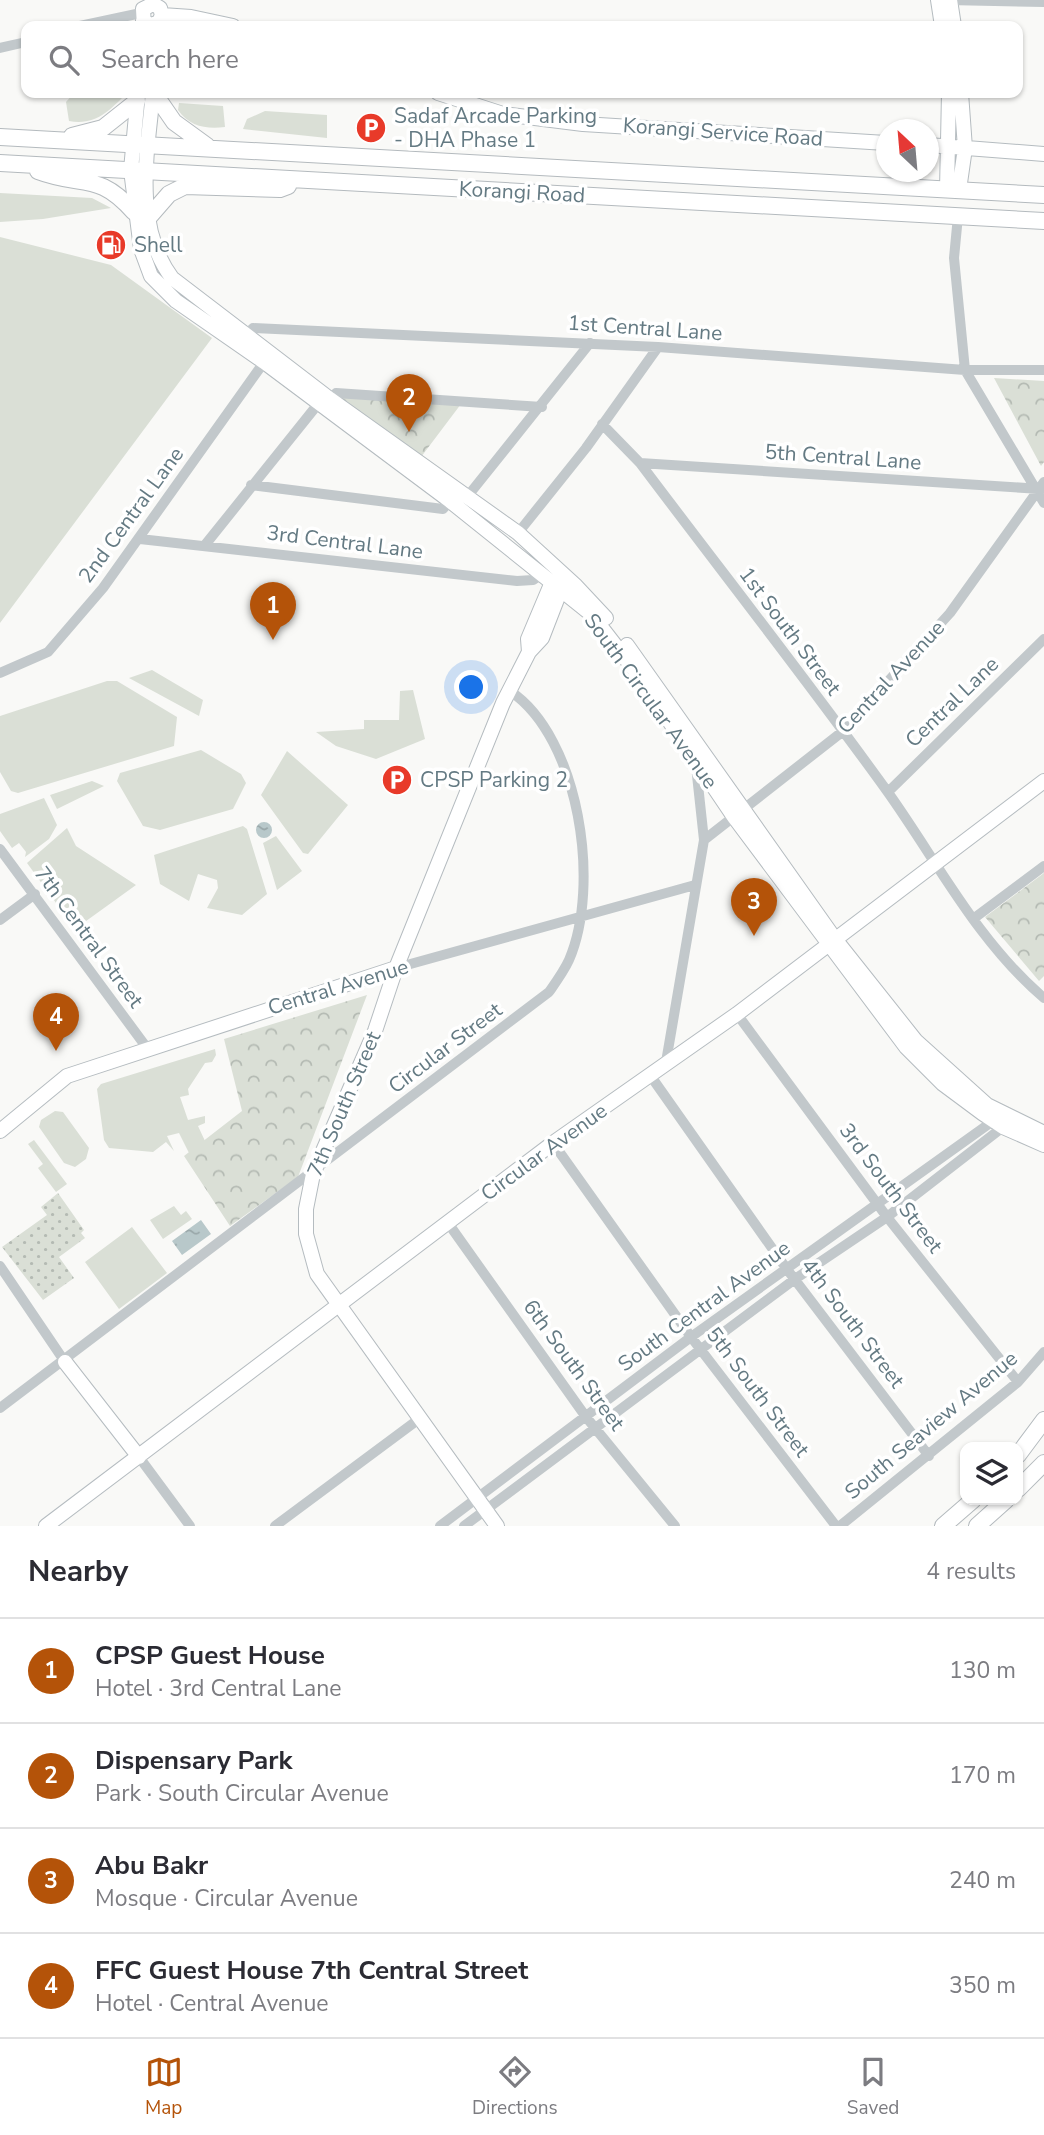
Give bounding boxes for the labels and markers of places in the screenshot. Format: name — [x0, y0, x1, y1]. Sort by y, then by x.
place label: Sadaf Arcade Parking - DHA Phase 1 — [394, 102, 597, 154]
parking icon: Sadaf Arcade Parking - DHA Phase 1 — [354, 111, 388, 145]
fuel station icon: Shell — [94, 228, 128, 262]
place label: Shell — [134, 231, 183, 259]
pin: 2 — [386, 374, 432, 432]
pin: 1 — [250, 582, 296, 640]
parking icon: CPSP Parking 2 — [380, 763, 414, 797]
place label: CPSP Parking 2 — [420, 766, 568, 794]
pin: 3 — [731, 878, 777, 936]
pin: 4 — [33, 993, 79, 1051]

